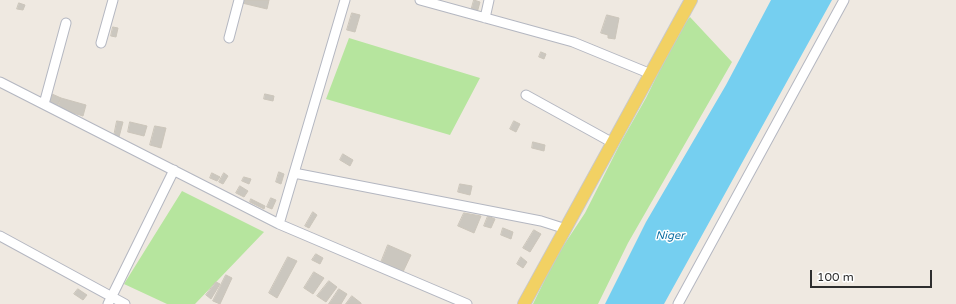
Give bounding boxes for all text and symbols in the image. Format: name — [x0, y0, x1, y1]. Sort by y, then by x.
water label: Niger — [656, 229, 684, 243]
scale bar — [812, 262, 934, 288]
text: 100 m — [817, 270, 854, 284]

